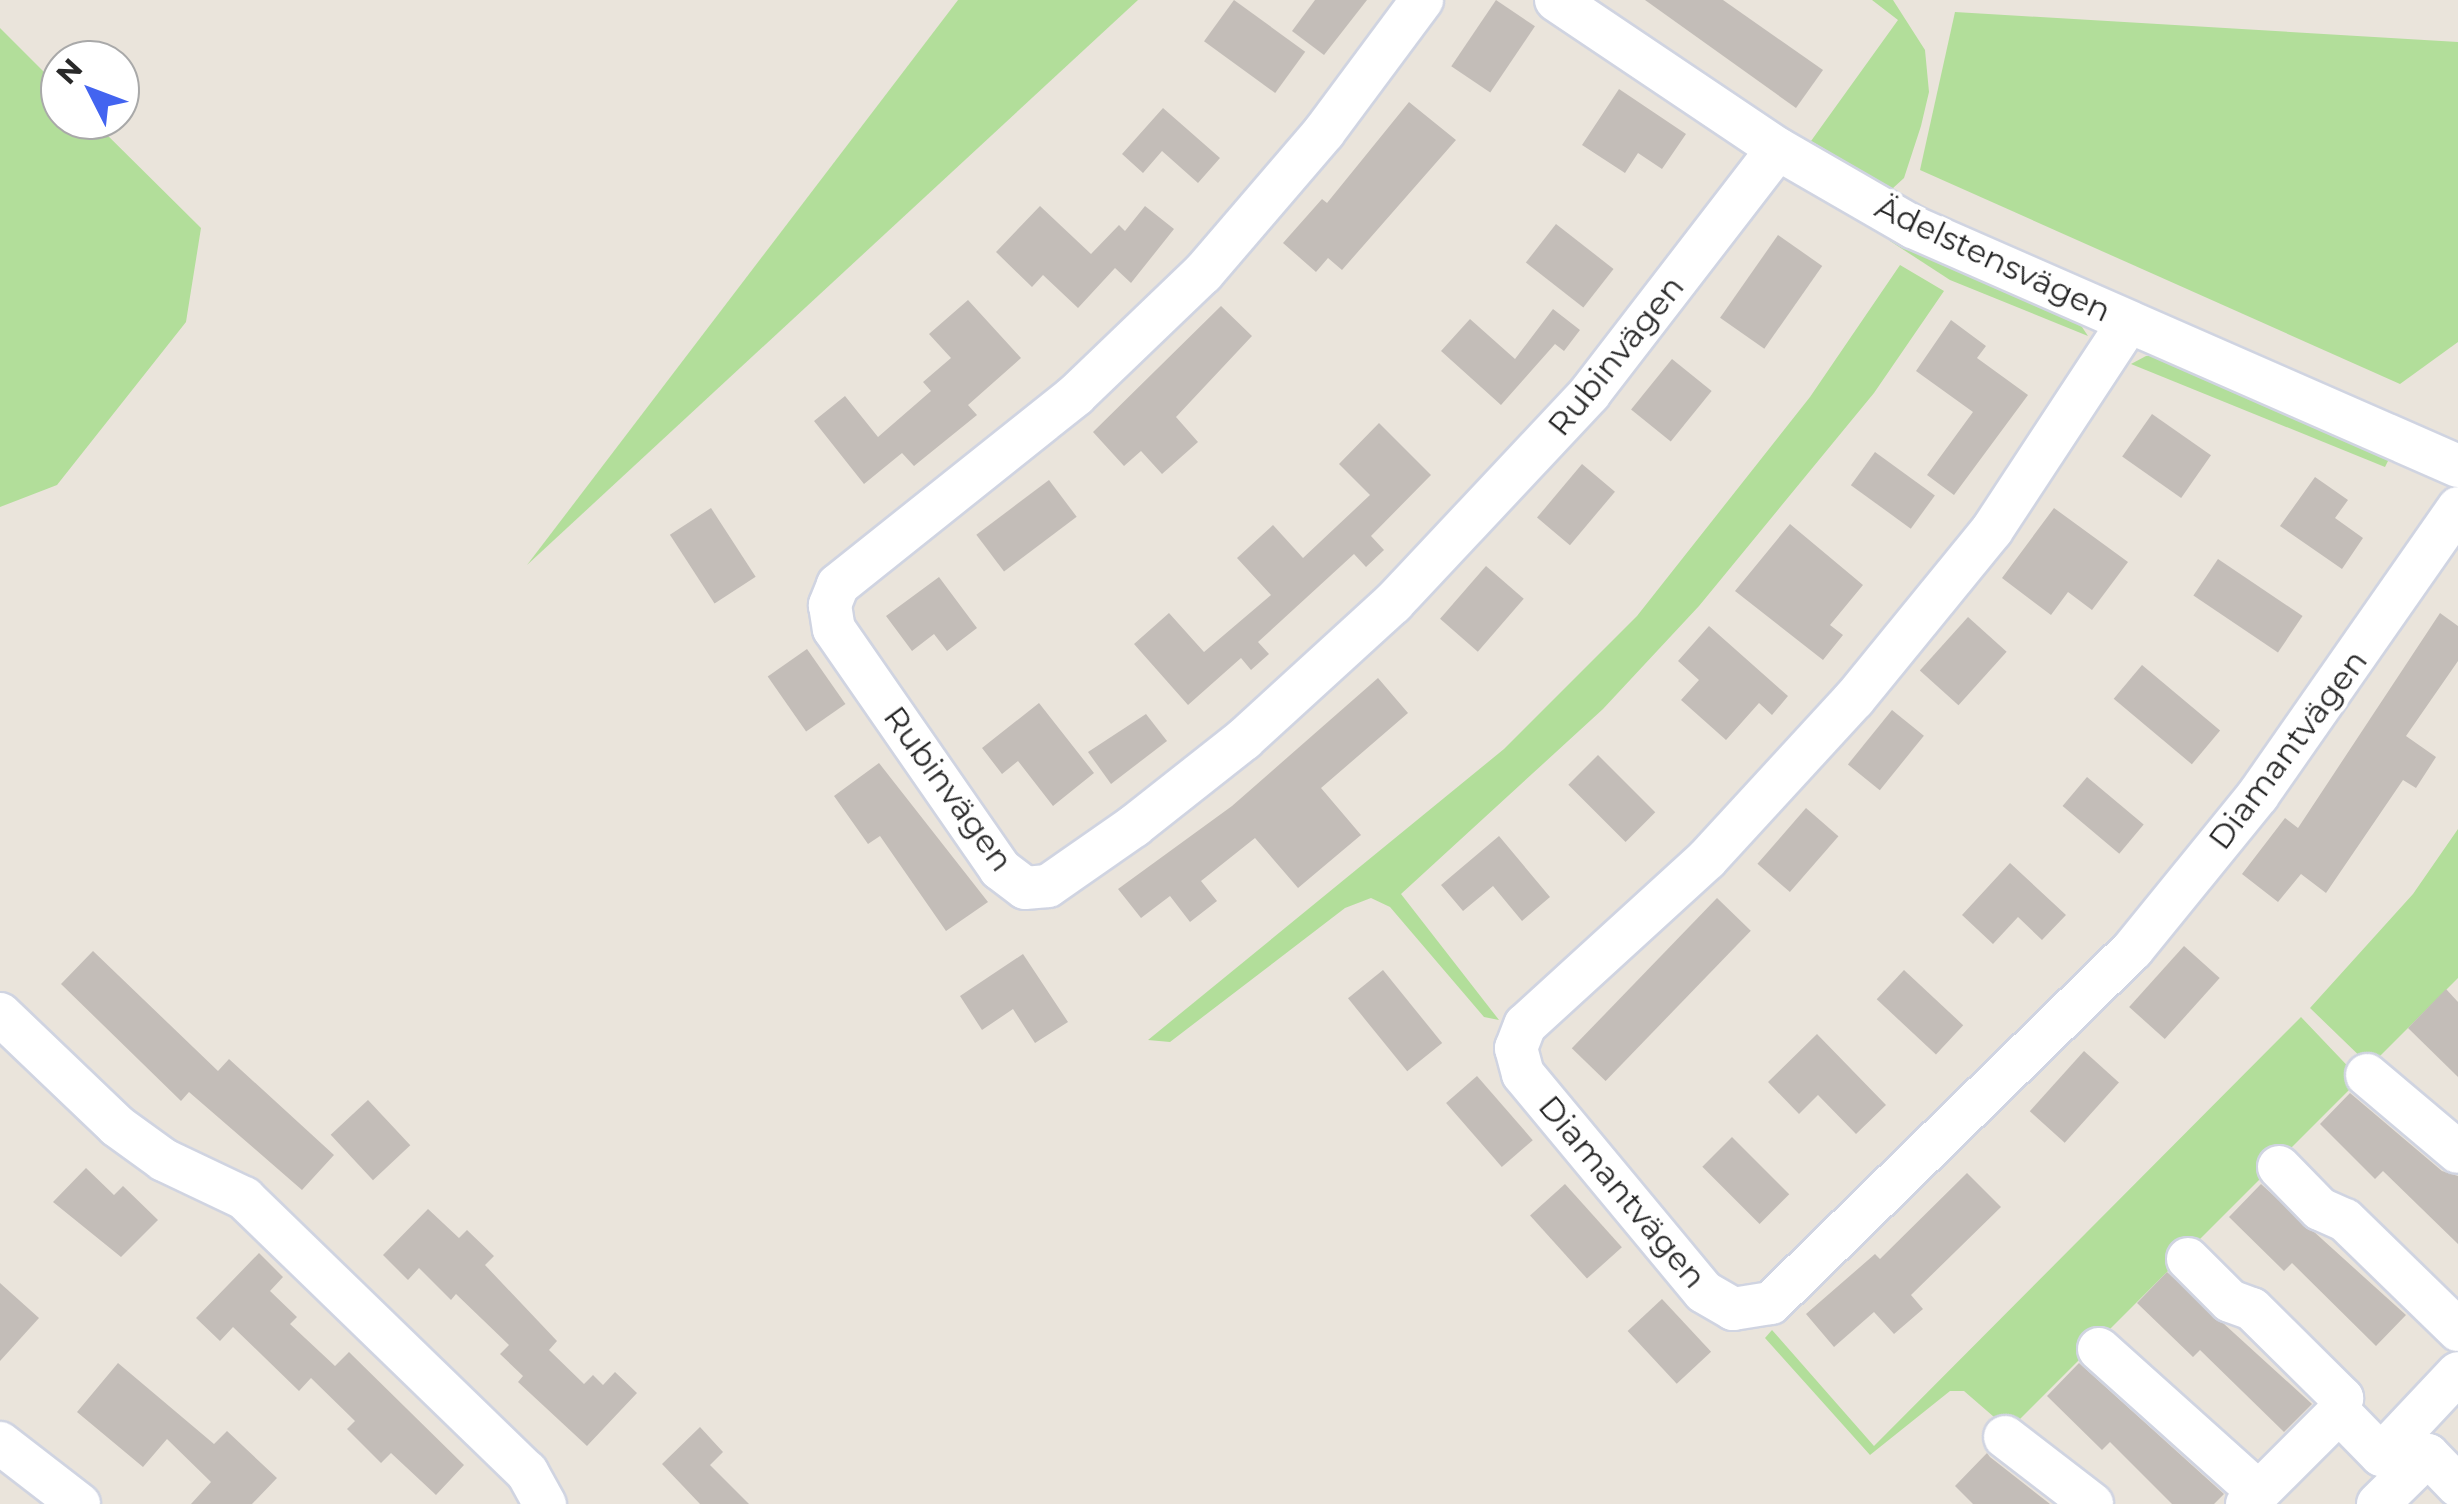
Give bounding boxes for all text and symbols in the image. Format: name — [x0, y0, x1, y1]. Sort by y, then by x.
north arrow — [40, 40, 140, 140]
text: N — [49, 51, 89, 91]
street label: Ädelstensvägen — [1869, 188, 2117, 330]
street label: Rubinvägen — [1540, 268, 1692, 444]
street label: Diamantvägen — [2201, 643, 2375, 857]
street label: Rubinvägen — [875, 699, 1021, 879]
street label: Diamantvägen — [1530, 1088, 1714, 1296]

